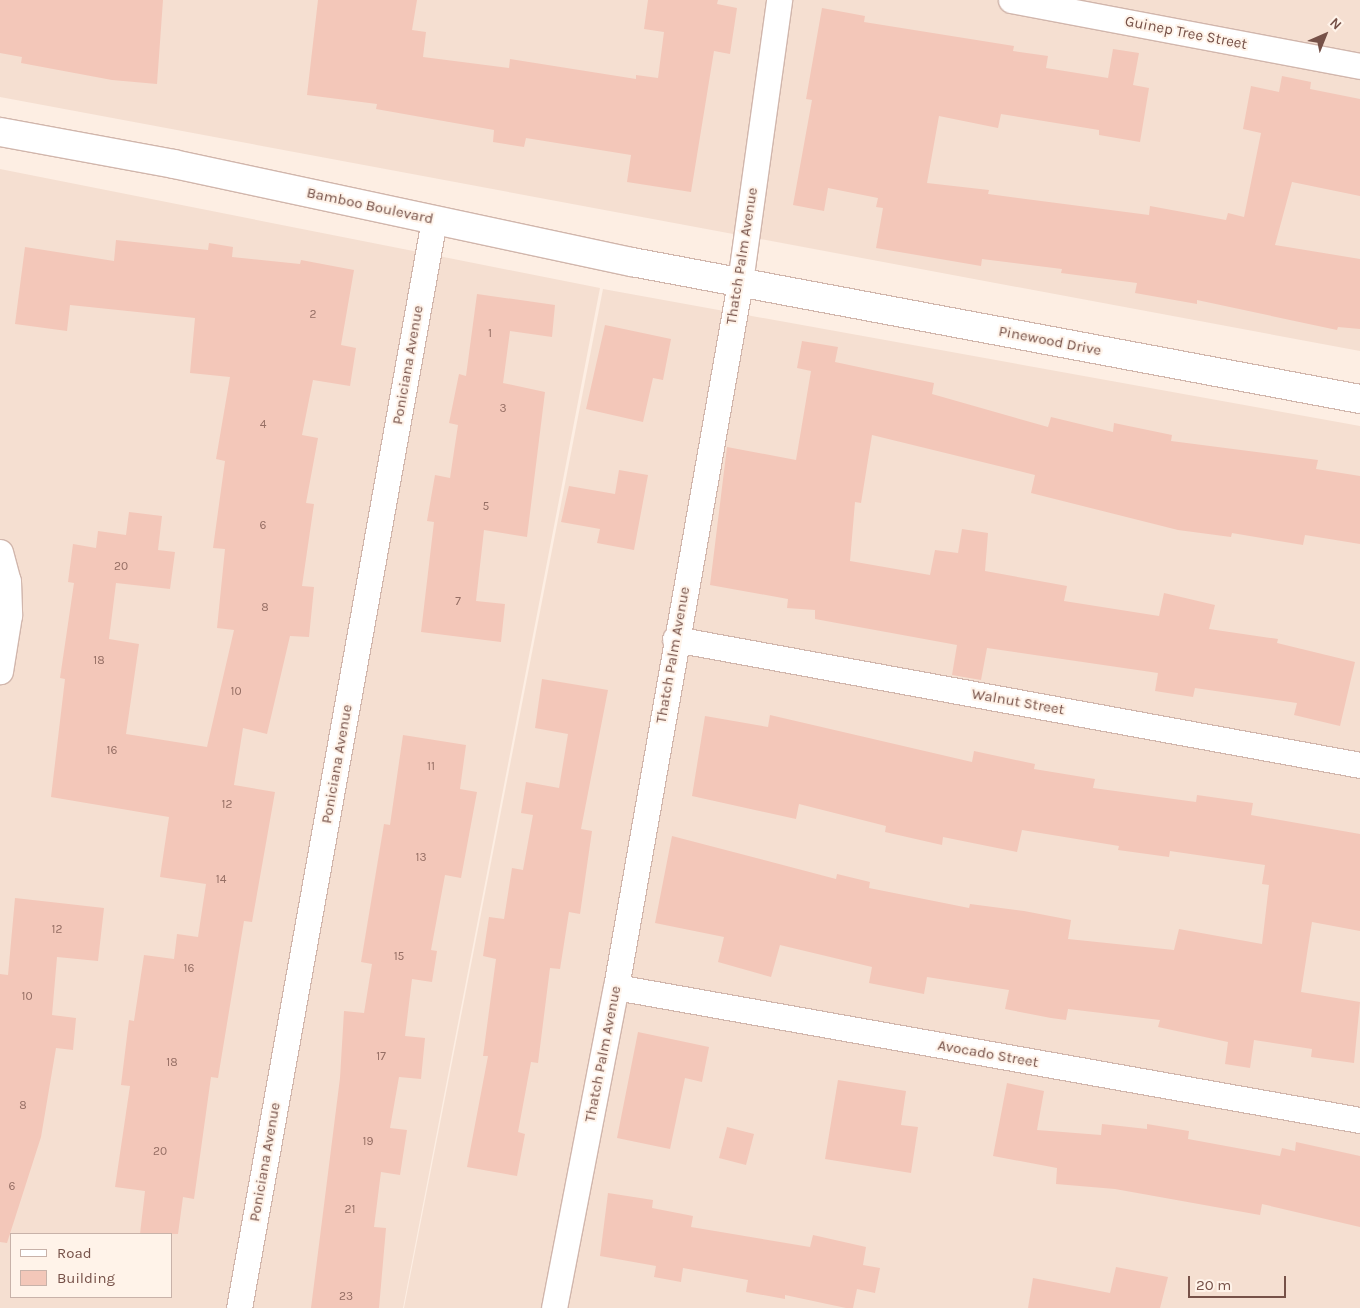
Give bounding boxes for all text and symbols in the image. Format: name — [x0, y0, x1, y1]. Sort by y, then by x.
north arrow — [1300, 10, 1350, 60]
street label: Guinep Tree Street — [1123, 12, 1249, 54]
text: N — [1326, 14, 1345, 33]
street label: Bamboo Boulevard — [305, 184, 435, 228]
street label: Thatch Palm Avenue — [722, 186, 762, 326]
street label: Poniciana Avenue — [389, 304, 427, 426]
house number: 2 — [310, 308, 316, 322]
street label: Pinewood Drive — [997, 322, 1103, 360]
house number: 1 — [488, 327, 492, 341]
house number: 3 — [499, 402, 507, 416]
house number: 4 — [260, 418, 266, 432]
house number: 5 — [483, 500, 489, 514]
house number: 6 — [260, 519, 266, 533]
house number: 20 — [114, 560, 128, 574]
street label: Thatch Palm Avenue — [652, 585, 694, 725]
house number: 7 — [455, 595, 461, 609]
house number: 8 — [261, 601, 269, 615]
house number: 18 — [93, 654, 105, 668]
house number: 10 — [230, 685, 242, 699]
street label: Walnut Street — [970, 685, 1066, 719]
street label: Poniciana Avenue — [318, 703, 356, 825]
house number: 16 — [107, 744, 117, 758]
house number: 11 — [427, 760, 435, 774]
house number: 12 — [222, 798, 232, 812]
house number: 13 — [415, 851, 427, 865]
house number: 14 — [216, 873, 226, 887]
house number: 12 — [52, 923, 62, 937]
house number: 15 — [394, 950, 404, 964]
house number: 16 — [184, 962, 194, 976]
street label: Thatch Palm Avenue — [581, 984, 625, 1124]
house number: 10 — [21, 990, 33, 1004]
street label: Avocado Street — [936, 1036, 1040, 1072]
house number: 17 — [376, 1050, 386, 1064]
house number: 18 — [166, 1056, 178, 1070]
house number: 8 — [19, 1099, 27, 1113]
street label: Poniciana Avenue — [246, 1101, 284, 1223]
house number: 19 — [363, 1135, 373, 1149]
house number: 20 — [153, 1145, 167, 1159]
house number: 6 — [9, 1180, 15, 1194]
house number: 21 — [345, 1203, 355, 1217]
legend — [10, 1233, 172, 1298]
text: Road — [57, 1244, 92, 1262]
scale bar — [1190, 1266, 1288, 1298]
text: Building — [57, 1269, 115, 1287]
text: 20 m — [1196, 1276, 1231, 1294]
house number: 23 — [339, 1290, 353, 1304]

